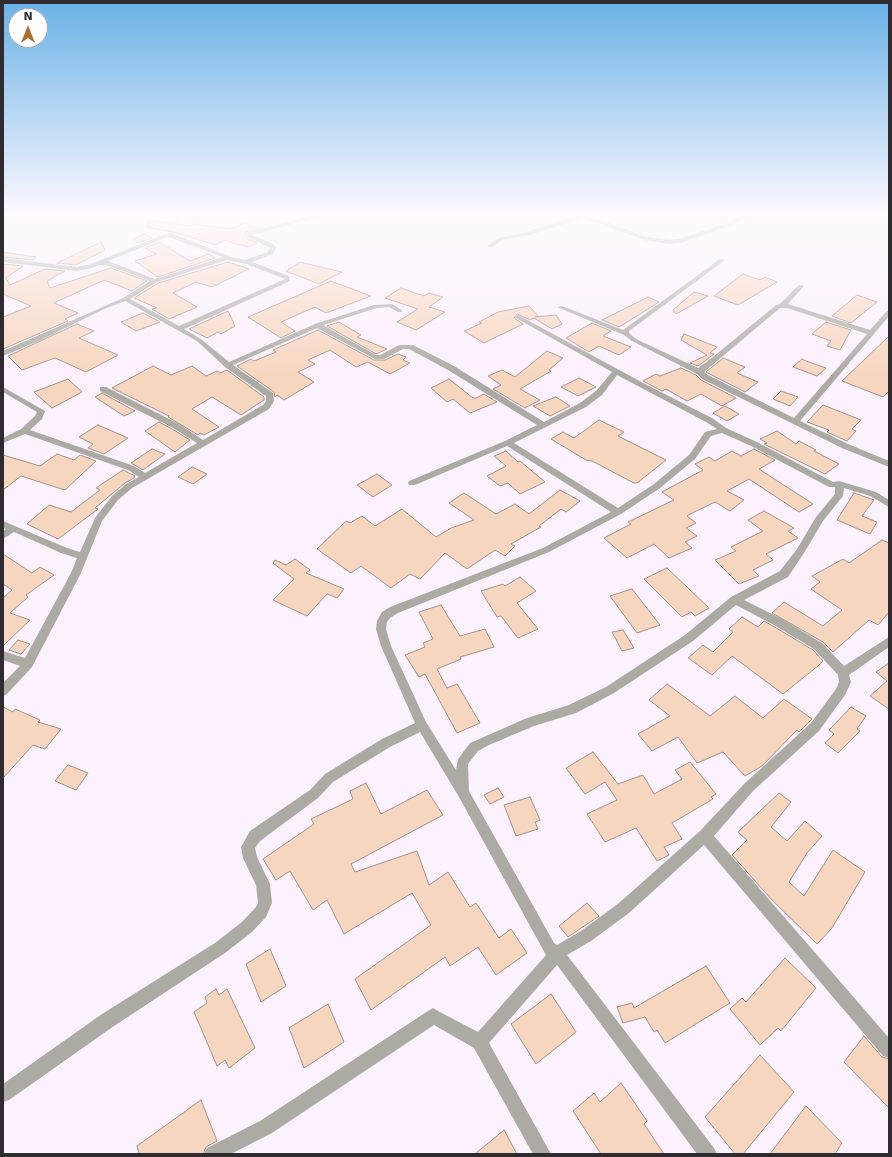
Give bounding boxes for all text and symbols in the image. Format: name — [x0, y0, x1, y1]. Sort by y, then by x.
north arrow — [8, 8, 48, 48]
text: N — [23, 10, 33, 23]

